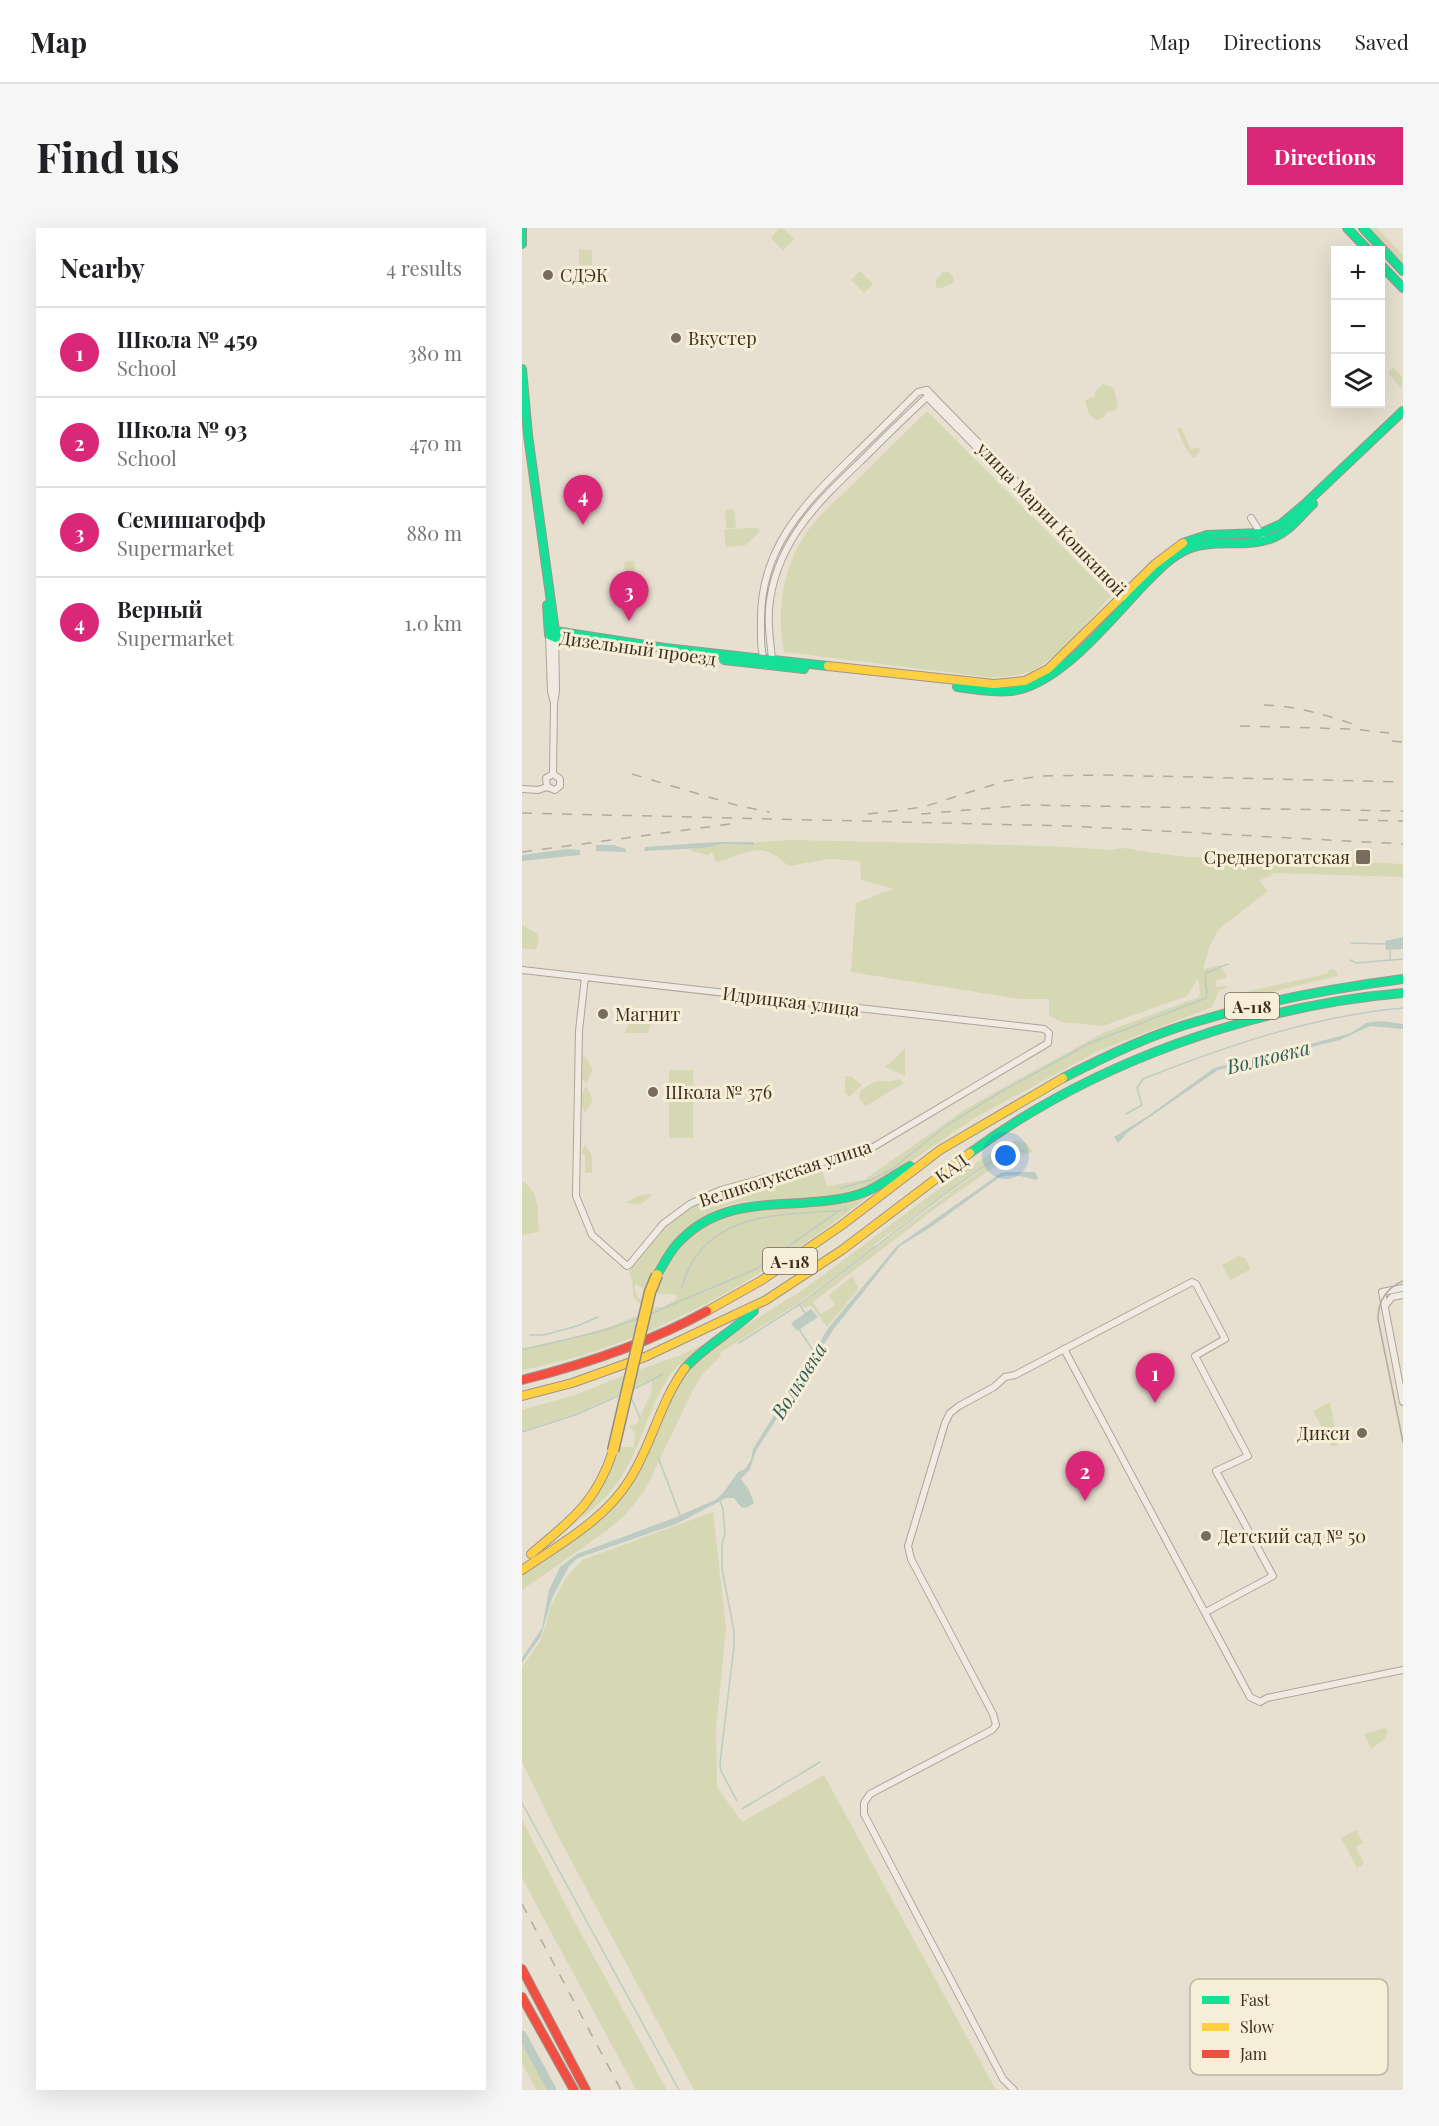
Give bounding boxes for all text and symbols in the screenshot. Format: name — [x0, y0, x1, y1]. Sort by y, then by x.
text: Map — [30, 23, 87, 60]
text: Map — [1149, 27, 1190, 55]
text: Directions — [1223, 27, 1321, 55]
text: Saved — [1354, 27, 1409, 55]
button: Directions — [1247, 127, 1403, 185]
text: Find us — [36, 128, 180, 184]
map controls — [1331, 246, 1385, 408]
button: + — [1331, 246, 1385, 300]
text: Nearby — [60, 250, 145, 285]
text: 4 results — [386, 254, 462, 281]
place label: СДЭК — [560, 263, 608, 287]
marker: СДЭК — [541, 268, 555, 282]
button: − — [1331, 300, 1385, 354]
text: Школа № 459 — [117, 324, 258, 354]
place label: Вкустер — [688, 326, 757, 350]
marker: Вкустер — [669, 331, 683, 345]
text: 1 — [76, 339, 83, 366]
text: 380 m — [408, 339, 462, 366]
text: School — [117, 354, 177, 381]
button: layers — [1331, 354, 1385, 408]
text: Школа № 93 — [117, 414, 247, 444]
text: 2 — [74, 429, 85, 456]
text: 470 m — [410, 429, 462, 456]
street label: улица Марии Кошкиной — [971, 436, 1132, 601]
text: School — [117, 444, 177, 471]
pin: 4 — [564, 476, 602, 525]
text: Семишагофф — [117, 504, 266, 534]
text: 3 — [75, 519, 84, 546]
text: 880 m — [406, 519, 462, 546]
text: Supermarket — [117, 534, 234, 561]
pin: 3 — [610, 572, 648, 621]
text: Верный — [117, 594, 203, 624]
text: 4 — [74, 609, 85, 636]
text: 1.0 km — [404, 609, 462, 636]
text: Supermarket — [117, 624, 234, 651]
street label: Дизельный проезд — [558, 625, 718, 671]
place label: Среднерогатская — [1204, 845, 1350, 869]
marker: Среднерогатская — [1354, 848, 1372, 866]
street label: Идрицкая улица — [721, 981, 861, 1021]
road number: А-118 — [1225, 993, 1279, 1019]
place label: Магнит — [615, 1002, 680, 1026]
marker: Магнит — [596, 1007, 610, 1021]
water label: Волковка — [1222, 1033, 1313, 1080]
place label: Школа № 376 — [665, 1080, 772, 1104]
marker: Школа № 376 — [646, 1085, 660, 1099]
street label: Великолукская улица — [696, 1134, 874, 1212]
your location — [991, 1141, 1020, 1170]
street label: КАД — [930, 1148, 972, 1188]
road number: А-118 — [763, 1248, 817, 1274]
water label: Волковка — [763, 1337, 832, 1424]
pin: 1 — [1136, 1354, 1174, 1403]
place label: Дикси — [1297, 1421, 1350, 1445]
marker: Дикси — [1355, 1426, 1369, 1440]
pin: 2 — [1066, 1452, 1104, 1501]
place label: Детский сад № 50 — [1218, 1524, 1366, 1548]
marker: Детский сад № 50 — [1199, 1529, 1213, 1543]
legend — [1190, 1979, 1388, 2075]
text: Fast — [1240, 1989, 1270, 2010]
text: Slow — [1240, 2016, 1275, 2037]
text: Jam — [1239, 2043, 1267, 2064]

